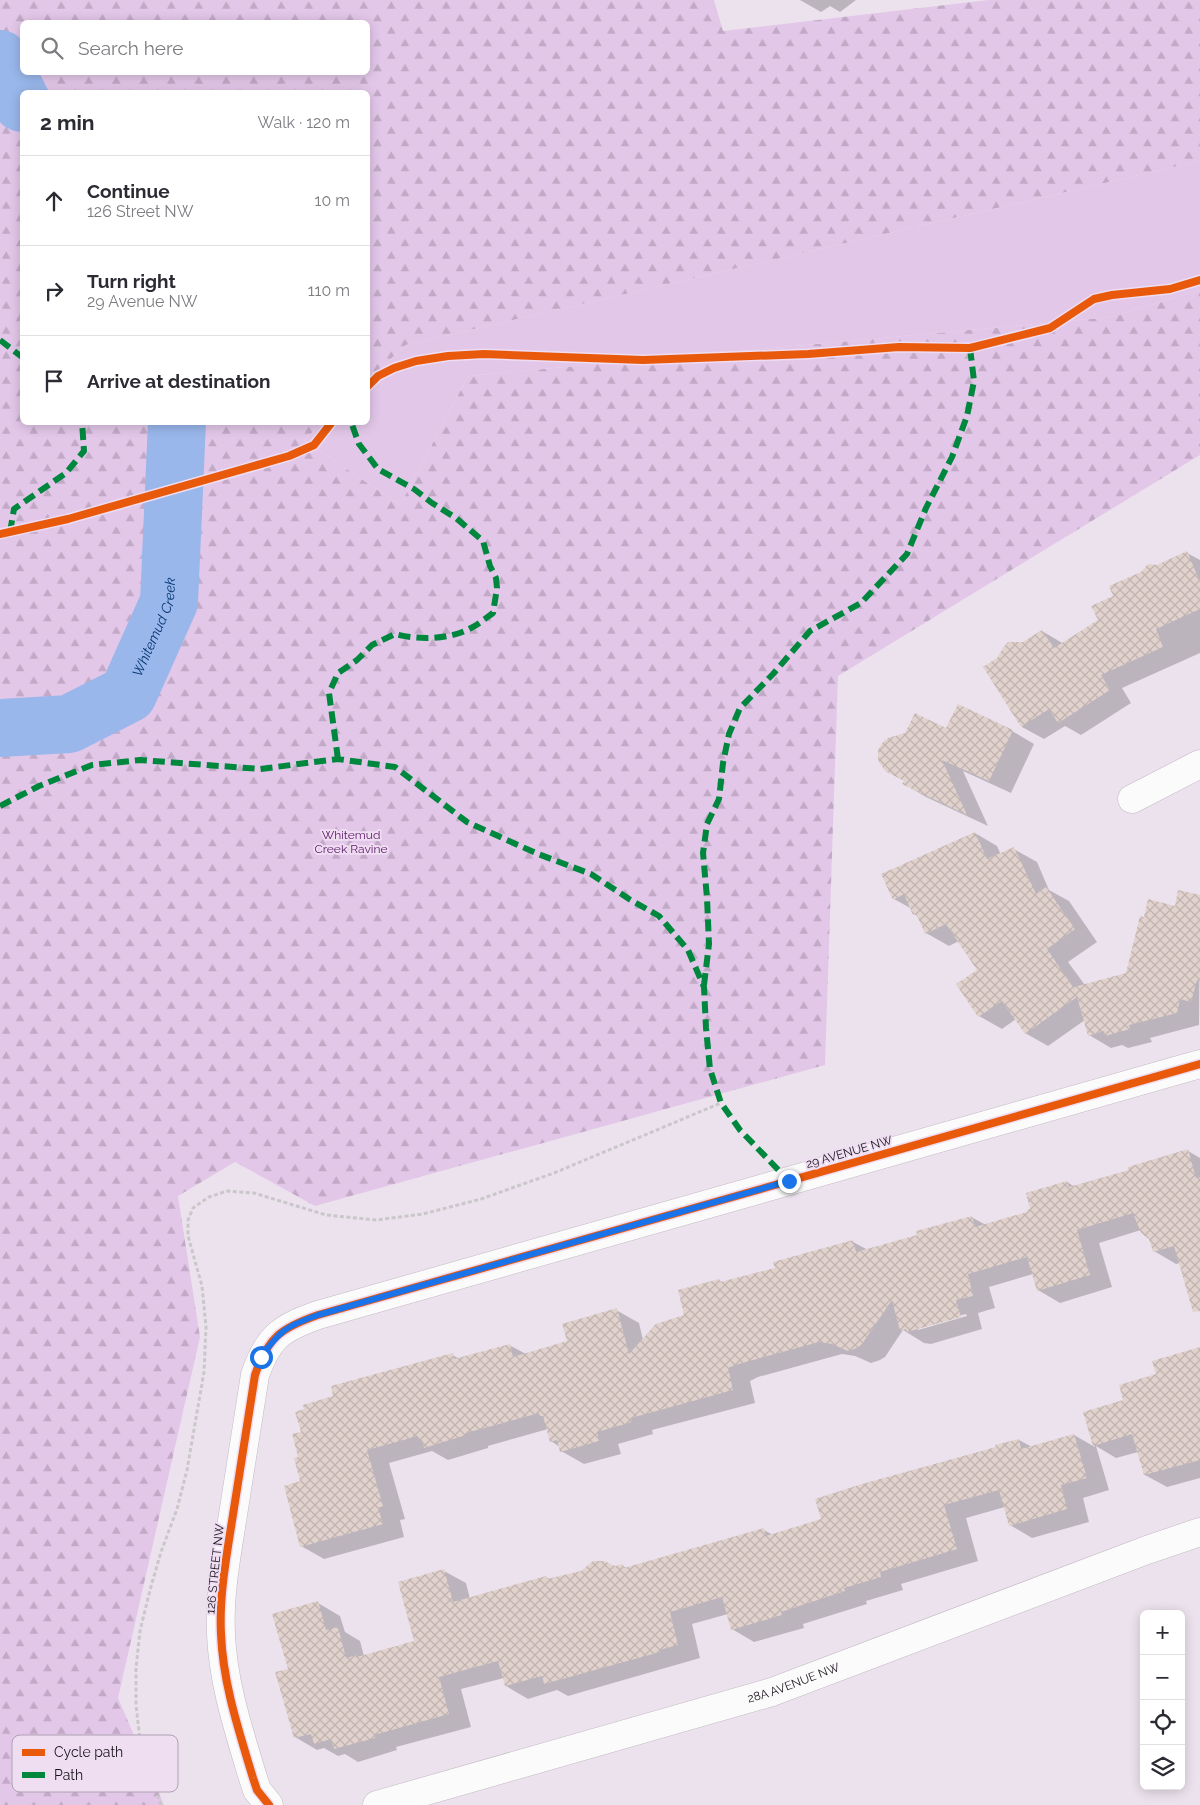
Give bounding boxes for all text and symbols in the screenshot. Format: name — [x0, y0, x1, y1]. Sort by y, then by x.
search box — [20, 20, 370, 75]
icon: search — [38, 34, 66, 62]
text: Search here — [78, 37, 184, 59]
text: 2 min — [40, 110, 94, 135]
text: Walk · 120 m — [258, 113, 350, 132]
text: Continue — [87, 180, 170, 202]
icon: ahead — [40, 187, 68, 215]
text: 10 m — [315, 191, 350, 210]
text: 126 Street NW — [87, 202, 193, 221]
text: Turn right — [87, 270, 176, 292]
icon: right — [40, 277, 68, 305]
text: 110 m — [308, 281, 350, 300]
text: 29 Avenue NW — [87, 292, 198, 311]
icon: arrive — [40, 367, 68, 395]
text: Arrive at destination — [87, 370, 271, 392]
water label: Whitemud Creek — [129, 577, 178, 679]
park label: Whitemud Creek Ravine — [315, 828, 387, 856]
street label: 29 AVENUE NW — [804, 1133, 894, 1171]
route end — [778, 1170, 801, 1193]
route start — [250, 1346, 273, 1369]
street label: 126 STREET NW — [203, 1523, 227, 1615]
map controls — [1140, 1610, 1185, 1790]
button: + — [1140, 1610, 1185, 1655]
button: − — [1140, 1655, 1185, 1700]
street label: 28A AVENUE NW — [746, 1660, 842, 1706]
button: locate — [1140, 1700, 1185, 1745]
legend — [12, 1735, 178, 1792]
text: Cycle path — [54, 1744, 123, 1760]
button: layers — [1140, 1745, 1185, 1790]
text: Path — [54, 1767, 83, 1783]

